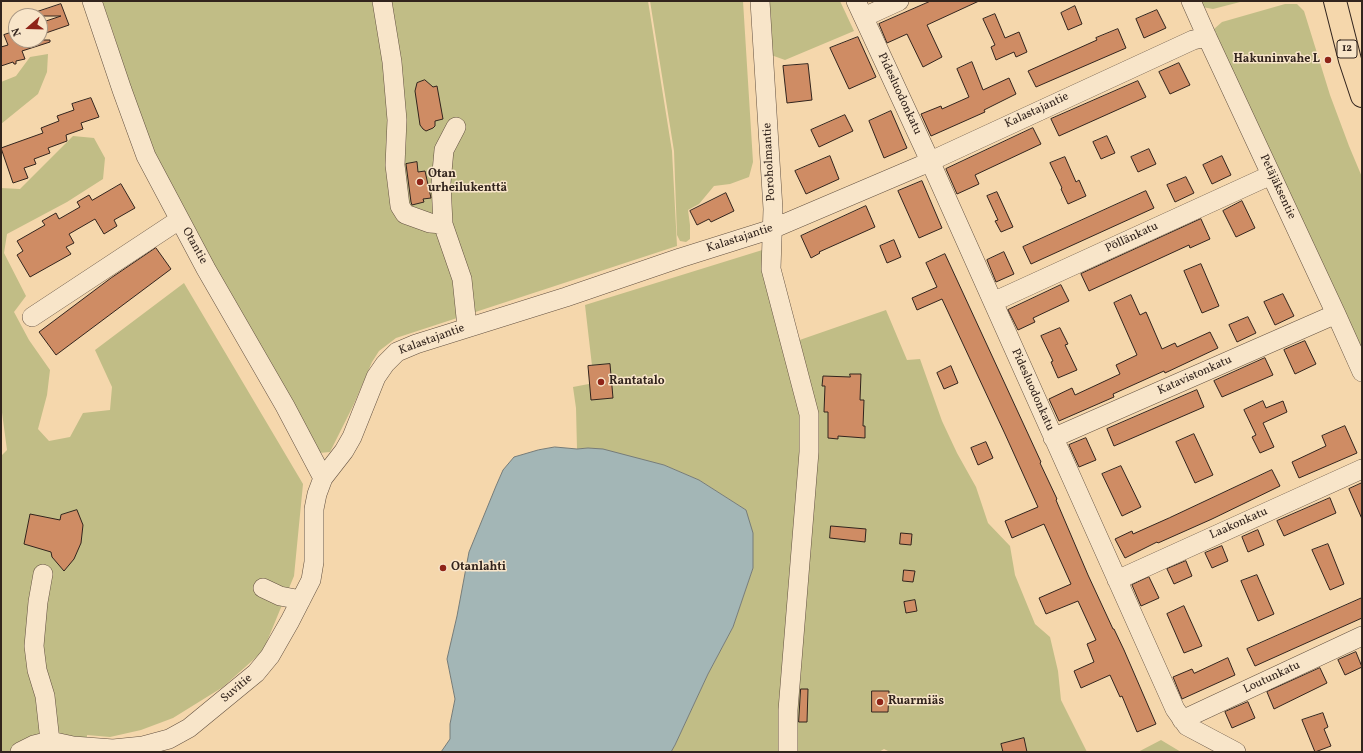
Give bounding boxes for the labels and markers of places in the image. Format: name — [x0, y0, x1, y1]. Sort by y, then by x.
place label: Hakuninvahe L — [1233, 53, 1320, 67]
marker: Hakuninvahe L — [1323, 55, 1333, 65]
place label: Otan urheilukenttä — [428, 168, 507, 196]
marker: Otan urheilukenttä — [415, 177, 425, 187]
place label: Rantatalo — [609, 375, 665, 389]
marker: Rantatalo — [596, 377, 606, 387]
place label: Otanlahti — [451, 561, 506, 575]
marker: Otanlahti — [438, 563, 448, 573]
place label: Ruarmiäs — [888, 695, 944, 709]
marker: Ruarmiäs — [875, 697, 885, 707]

